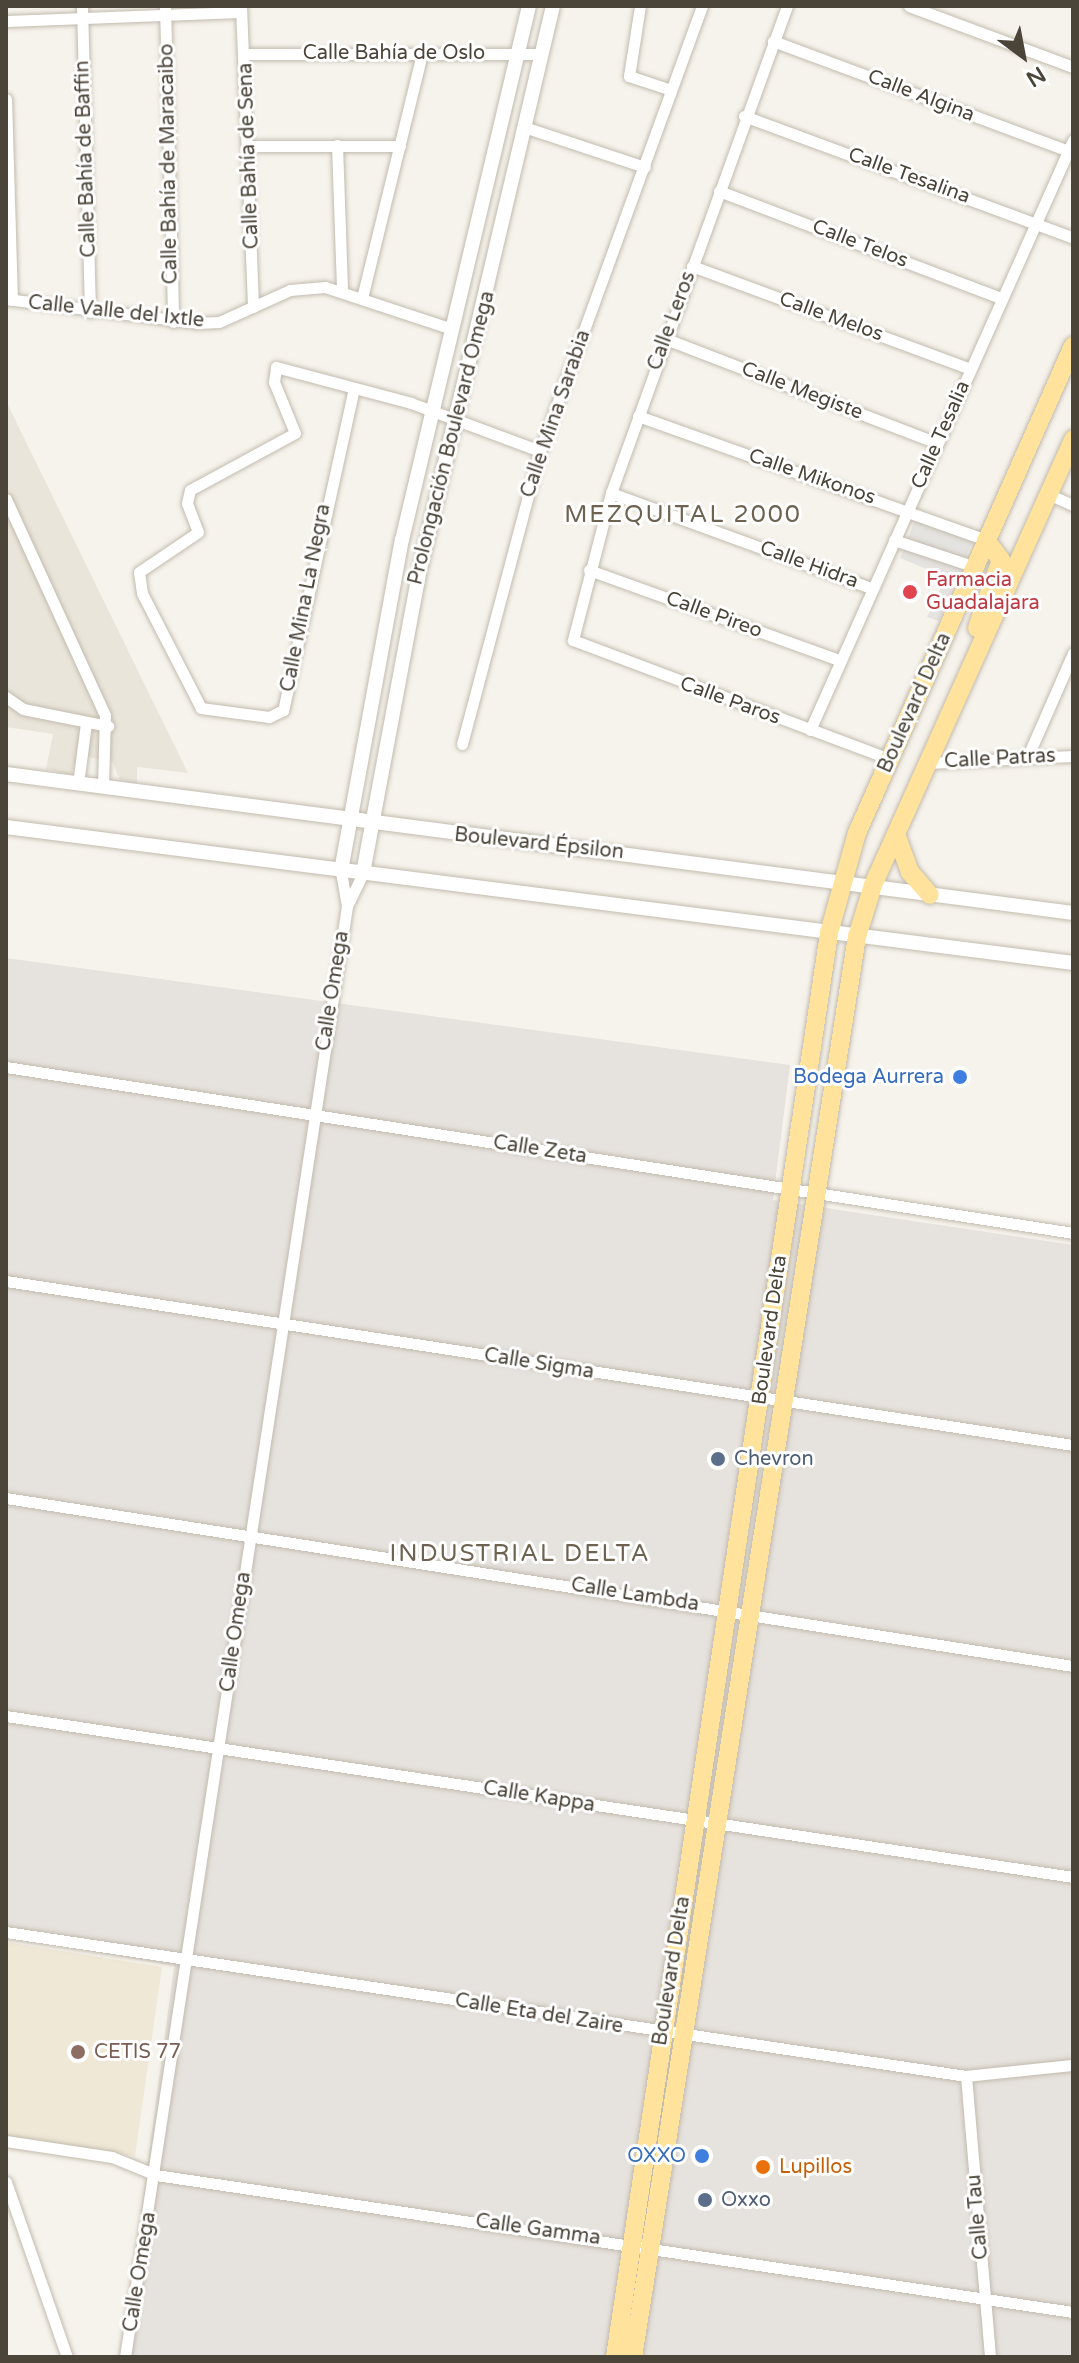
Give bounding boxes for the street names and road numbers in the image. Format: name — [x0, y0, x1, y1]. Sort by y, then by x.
street label: Calle Bahía de Oslo — [303, 41, 485, 65]
street label: Calle Bahía de Maracaibo — [155, 44, 183, 284]
street label: Calle Bahía de Baffin — [71, 60, 101, 258]
street label: Calle Bahía de Sena — [234, 62, 264, 250]
street label: Calle Algina — [864, 65, 978, 127]
street label: Calle Tesalina — [845, 143, 973, 209]
street label: Calle Telos — [809, 215, 911, 273]
street label: Calle Leros — [643, 268, 701, 374]
street label: Calle Melos — [776, 287, 886, 347]
street label: Prolongación Boulevard Omega — [404, 289, 500, 587]
street label: Calle Valle del Ixtle — [27, 291, 205, 333]
street label: Calle Mina Sarabia — [516, 327, 596, 501]
street label: Calle Megiste — [738, 357, 866, 425]
street label: Calle Tesalia — [906, 377, 976, 493]
street label: Calle Mikonos — [745, 444, 879, 510]
street label: Calle Mina La Negra — [276, 502, 336, 694]
street label: Calle Hidra — [756, 536, 862, 594]
street label: Calle Pireo — [663, 586, 765, 644]
street label: Boulevard Delta — [873, 629, 957, 777]
street label: Calle Paros — [677, 672, 783, 730]
street label: Calle Patras — [944, 744, 1056, 774]
street label: Boulevard Épsilon — [453, 823, 625, 865]
street label: Calle Omega — [312, 929, 354, 1053]
street label: Calle Zeta — [491, 1131, 589, 1169]
street label: Boulevard Delta — [748, 1254, 792, 1406]
street label: Calle Sigma — [482, 1343, 596, 1385]
street label: Calle Omega — [216, 1570, 256, 1694]
street label: Calle Lambda — [569, 1573, 701, 1617]
street label: Calle Kappa — [481, 1776, 597, 1818]
street label: Boulevard Delta — [648, 1895, 696, 2047]
street label: Calle Eta del Zaire — [453, 1989, 625, 2039]
street label: Calle Tau — [962, 2173, 994, 2261]
street label: Calle Gamma — [474, 2209, 602, 2251]
street label: Calle Omega — [119, 2210, 161, 2334]

